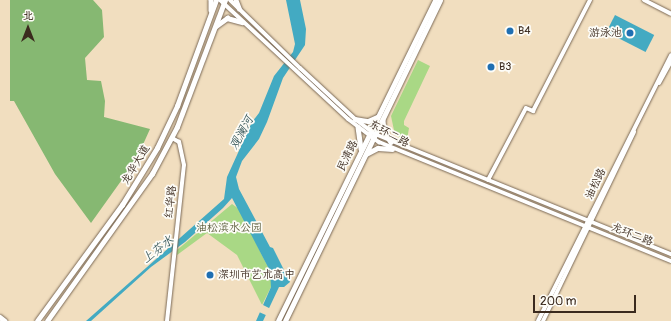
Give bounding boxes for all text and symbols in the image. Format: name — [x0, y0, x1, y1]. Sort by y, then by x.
north arrow — [8, 8, 48, 48]
text: 北 — [23, 9, 34, 22]
place label: B4 — [518, 24, 531, 38]
marker: B4 — [505, 26, 515, 36]
place label: 游泳池 — [589, 26, 622, 40]
marker: 游泳池 — [625, 28, 635, 38]
place label: B3 — [499, 60, 511, 74]
marker: B3 — [486, 62, 496, 72]
water label: 观澜河 — [227, 114, 257, 152]
street label: 东环二路 — [367, 118, 411, 150]
street label: 民清路 — [335, 138, 361, 174]
street label: 龙华大道 — [119, 143, 153, 187]
street label: 油松路 — [583, 166, 609, 202]
street label: 红华路 — [162, 185, 180, 219]
park label: 油松滨水公园 — [196, 221, 262, 235]
street label: 龙环二路 — [609, 221, 655, 249]
water label: 上芬水 — [139, 233, 177, 267]
place label: 深圳市艺术高中 — [218, 268, 295, 282]
marker: 深圳市艺术高中 — [205, 270, 215, 280]
scale bar — [535, 287, 638, 313]
text: 200 m — [540, 294, 576, 309]

